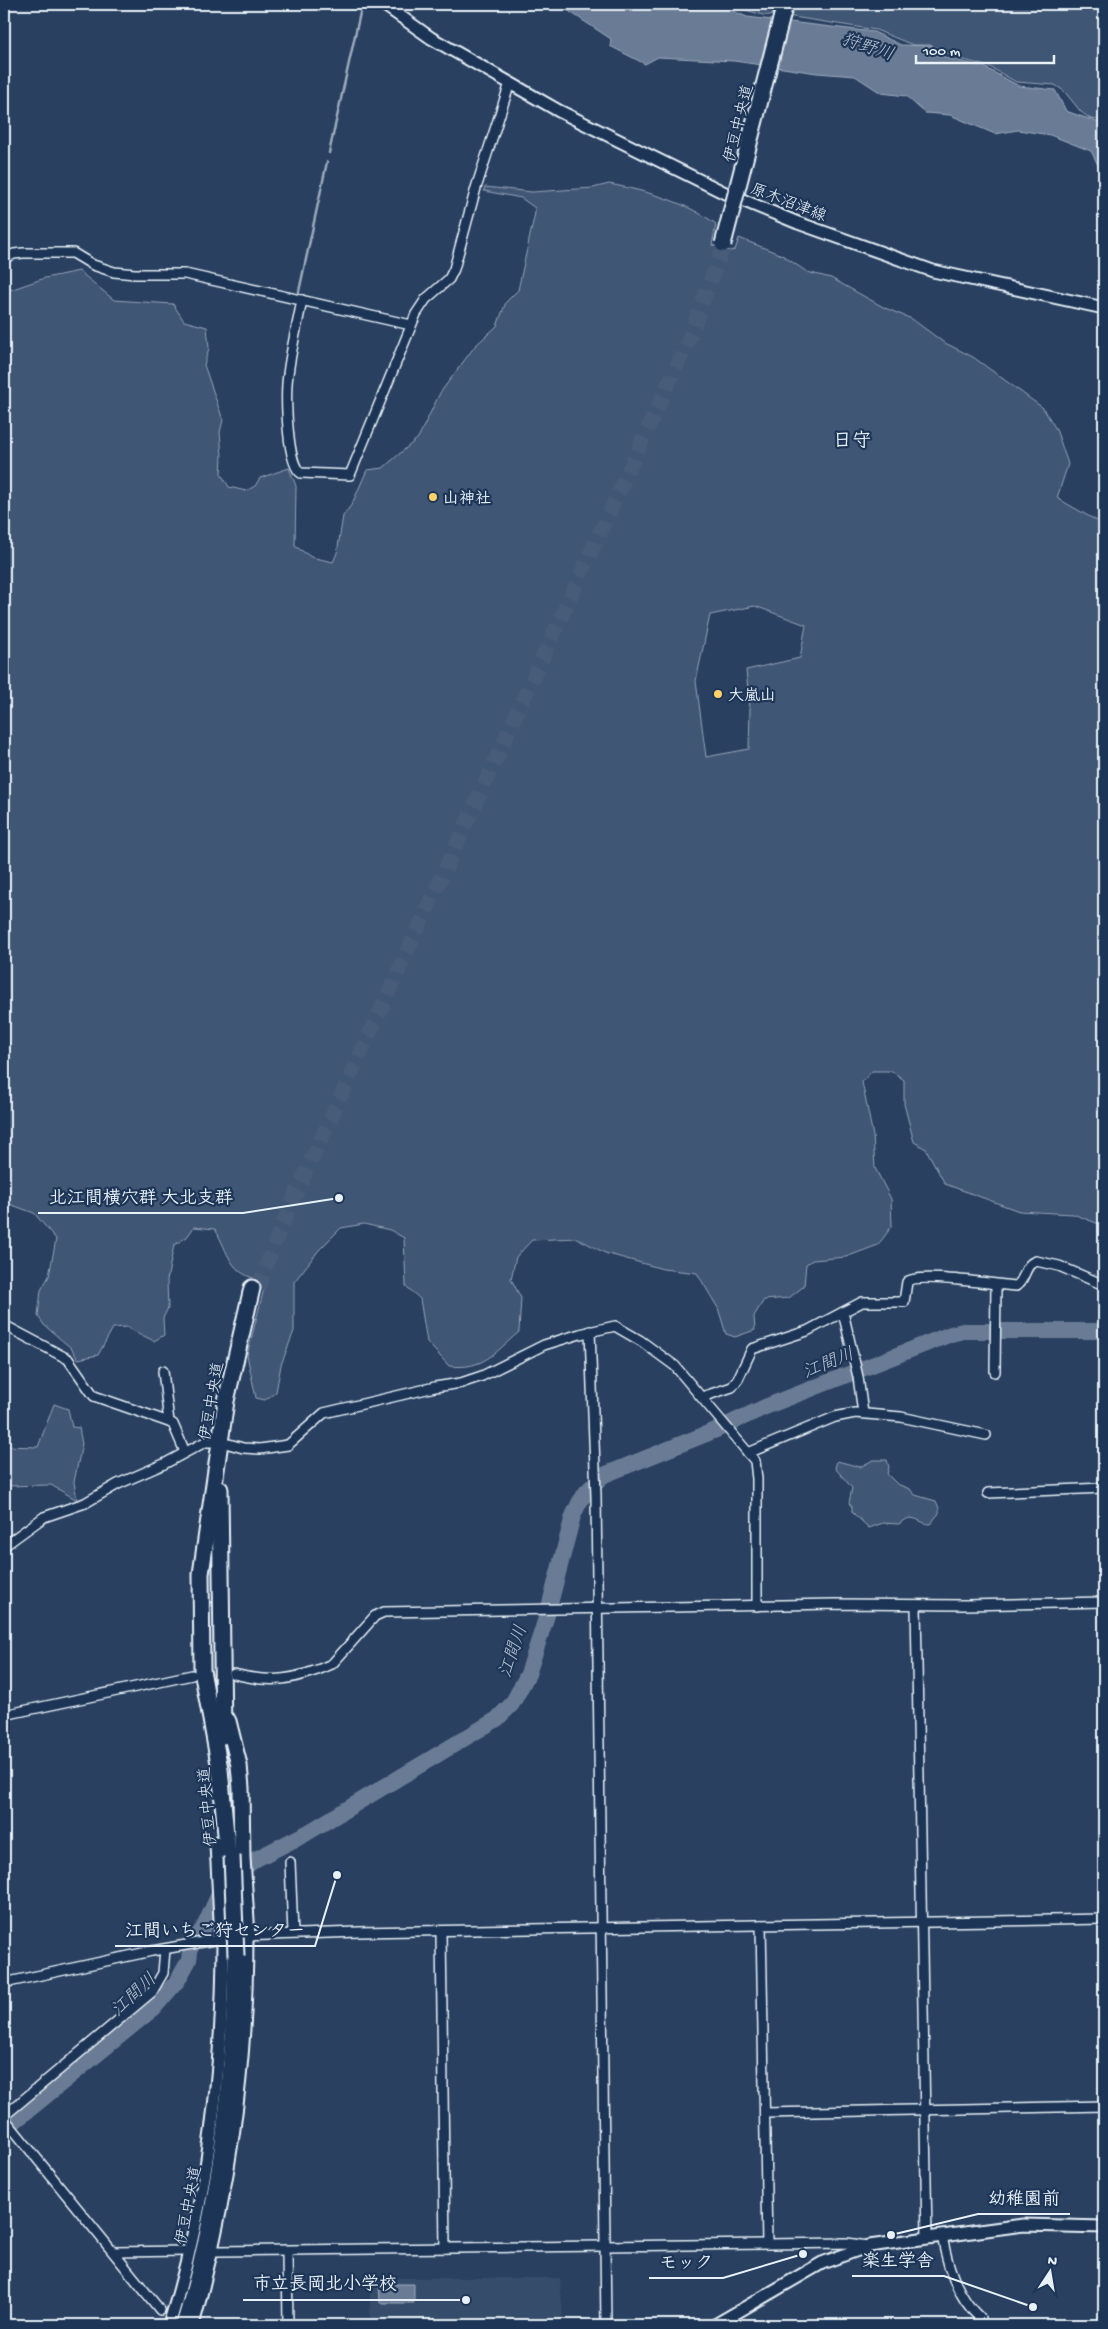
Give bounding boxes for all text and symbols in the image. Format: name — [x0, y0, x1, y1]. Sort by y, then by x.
water label: 狩野川 — [838, 30, 896, 67]
scale bar — [916, 32, 1053, 64]
text: 100 m — [922, 43, 961, 61]
street label: 伊豆中央道 — [721, 82, 759, 165]
street label: 原木沼津線 — [747, 179, 829, 227]
district label: 日守 — [833, 430, 871, 454]
place label: 山神社 — [443, 490, 491, 510]
marker: 山神社 — [427, 491, 439, 503]
place label: 大嵐山 — [728, 687, 776, 707]
marker: 大嵐山 — [712, 688, 724, 700]
callout: 北江間横穴群 大北支群 — [38, 1180, 243, 1213]
text: 北江間横穴群 大北支群 — [49, 1188, 233, 1210]
water label: 江間川 — [800, 1344, 858, 1384]
street label: 伊豆中央道 — [196, 1360, 230, 1443]
water label: 江間川 — [496, 1623, 533, 1681]
street label: 伊豆中央道 — [196, 1766, 222, 1847]
callout: 江間いちご狩センター — [115, 1913, 315, 1946]
text: 江間いちご狩センター — [125, 1921, 305, 1943]
water label: 江間川 — [108, 1970, 162, 2022]
street label: 伊豆中央道 — [172, 2164, 207, 2247]
callout: 幼稚園前 — [978, 2181, 1070, 2214]
text: 幼稚園前 — [988, 2189, 1060, 2211]
callout: 楽生学舎 — [852, 2243, 944, 2276]
callout: モック — [649, 2245, 723, 2278]
north arrow — [1026, 2246, 1076, 2296]
text: 楽生学舎 — [862, 2251, 934, 2273]
text: N — [1046, 2252, 1058, 2271]
text: モック — [659, 2254, 713, 2275]
callout: 市立長岡北小学校 — [243, 2267, 407, 2300]
text: 市立長岡北小学校 — [253, 2274, 397, 2296]

